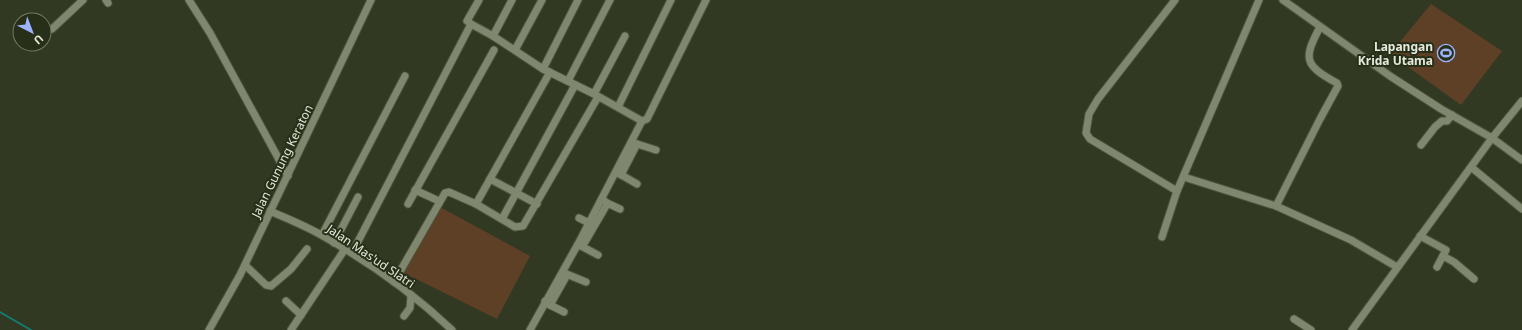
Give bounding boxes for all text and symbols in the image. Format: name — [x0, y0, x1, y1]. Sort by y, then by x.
north arrow — [12, 12, 52, 52]
text: U — [31, 31, 47, 48]
place label: Lapangan Krida Utama — [1358, 38, 1433, 69]
sports icon: Lapangan Krida Utama — [1436, 43, 1456, 63]
street label: Jalan Gunung Keraton — [247, 102, 317, 221]
street label: Jalan Mas'ud Slatri — [323, 220, 418, 292]

